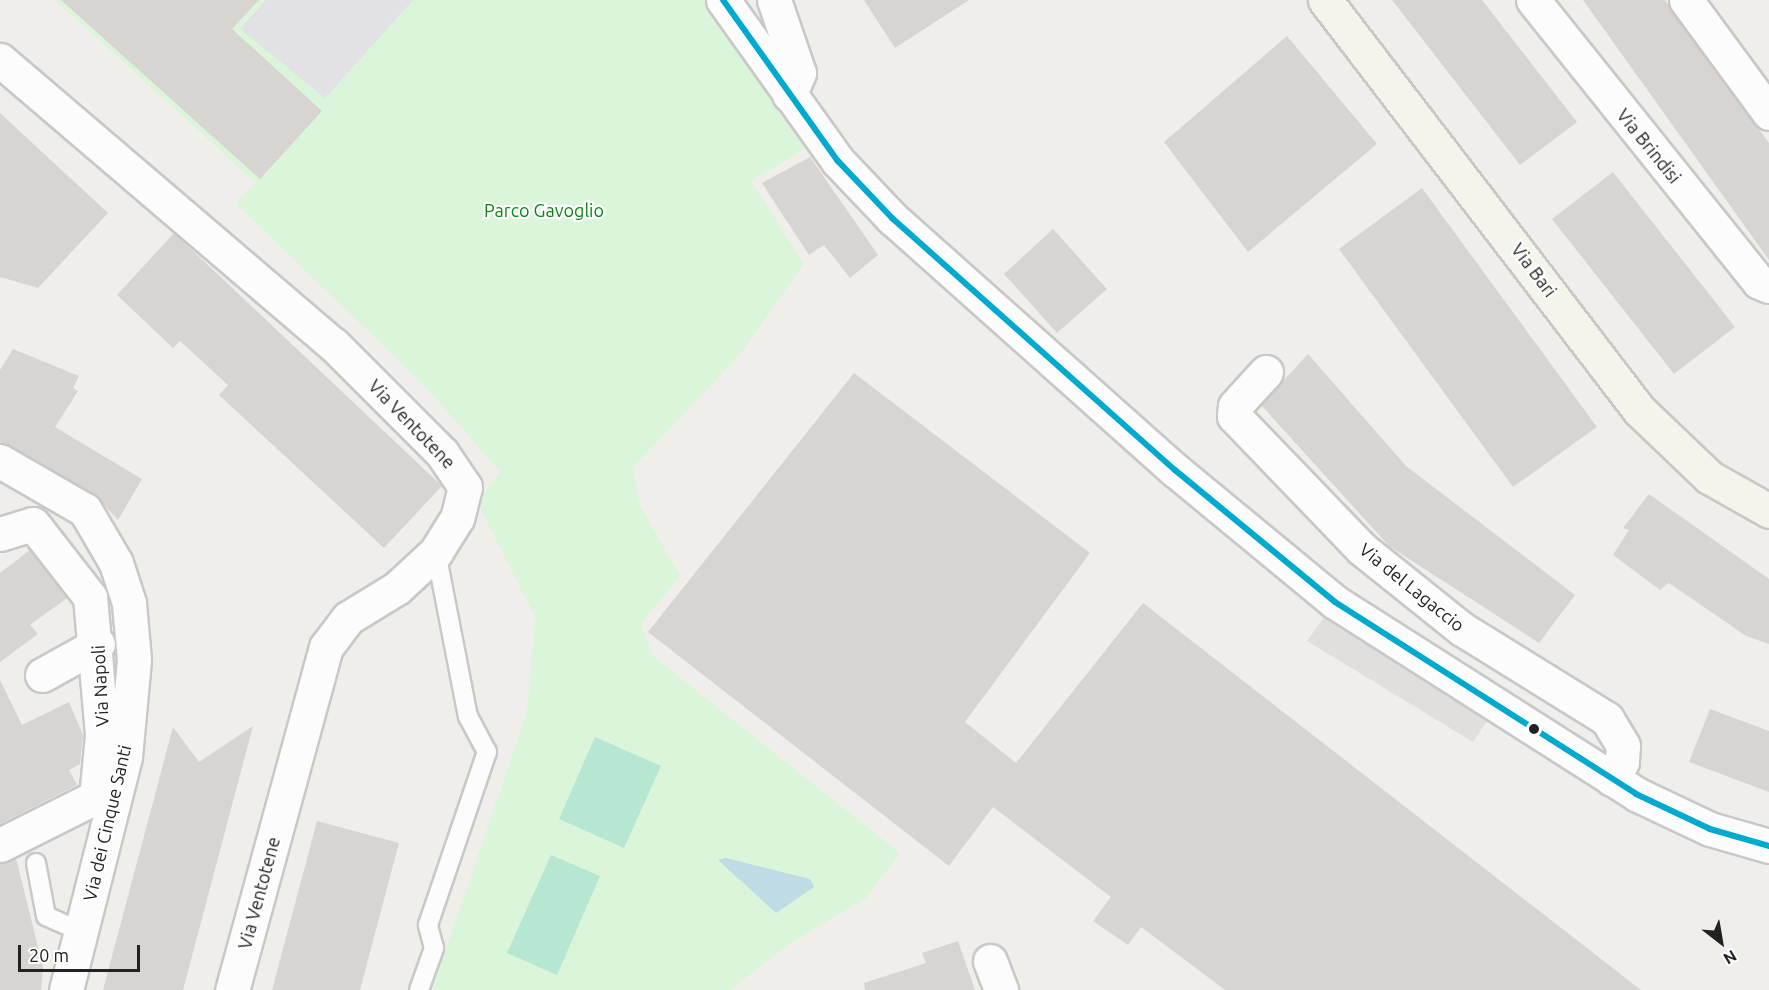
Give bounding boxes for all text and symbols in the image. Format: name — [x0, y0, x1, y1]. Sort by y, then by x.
street label: Via Brindisi — [1612, 104, 1686, 188]
park label: Parco Gavoglio — [484, 199, 604, 221]
street label: Via Bari — [1507, 239, 1561, 301]
street label: Via Ventotene — [364, 375, 460, 473]
street label: Via del Lagaccio — [1355, 538, 1469, 636]
street label: Via Napoli — [87, 644, 113, 728]
unlabelled marker — [1528, 723, 1540, 735]
street label: Via dei Cinque Santi — [79, 743, 135, 903]
street label: Via Ventotene — [234, 834, 284, 952]
north arrow — [1691, 912, 1751, 972]
scale bar — [21, 933, 142, 971]
text: 20 m — [29, 945, 69, 965]
text: N — [1721, 947, 1740, 968]

